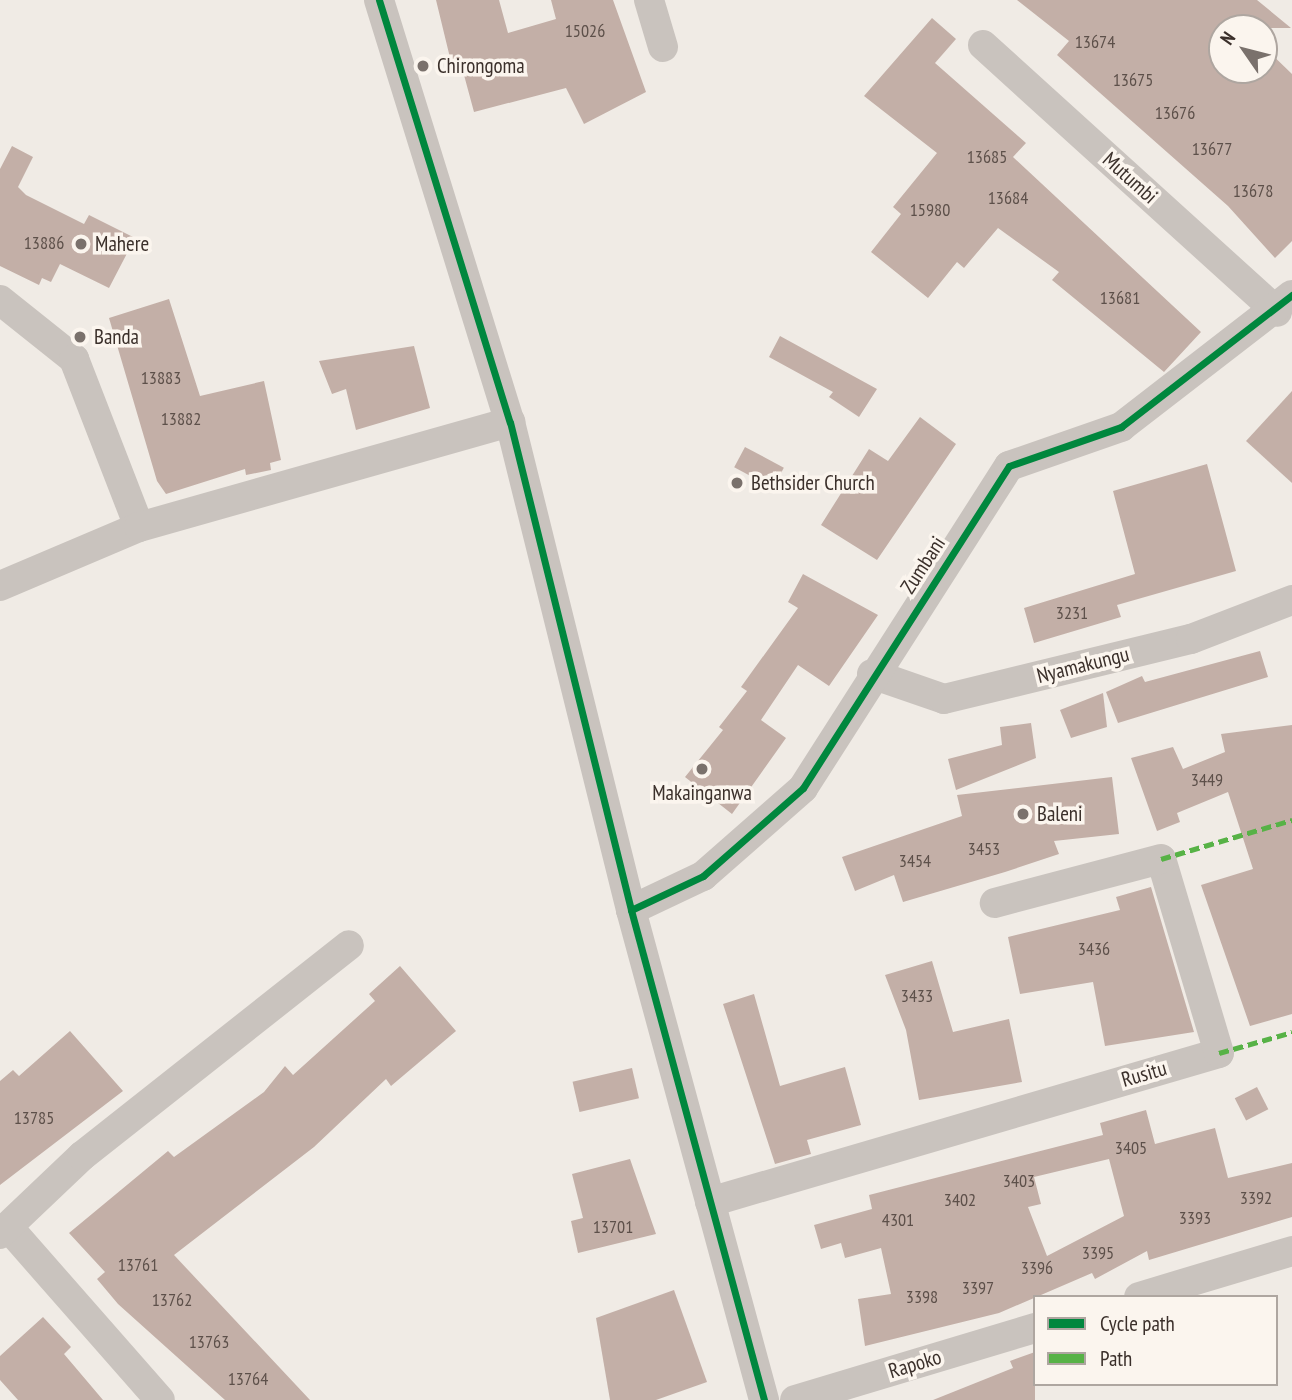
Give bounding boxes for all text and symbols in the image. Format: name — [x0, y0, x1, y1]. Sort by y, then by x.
north arrow — [1208, 14, 1278, 84]
house number: 15026 — [565, 20, 605, 42]
text: N — [1215, 27, 1240, 49]
house number: 13674 — [1075, 31, 1115, 53]
place label: Chirongoma — [437, 53, 525, 79]
marker: Chirongoma — [415, 58, 431, 74]
house number: 13675 — [1113, 69, 1153, 91]
house number: 13676 — [1155, 102, 1195, 124]
house number: 13677 — [1192, 138, 1232, 160]
house number: 13685 — [967, 146, 1007, 168]
street label: Mutumbi — [1098, 147, 1162, 209]
house number: 13678 — [1233, 180, 1273, 202]
house number: 13684 — [988, 187, 1028, 209]
house number: 15980 — [910, 199, 950, 221]
place label: Mahere — [95, 231, 149, 257]
house number: 13886 — [24, 232, 64, 254]
marker: Mahere — [73, 236, 89, 252]
house number: 13681 — [1100, 287, 1140, 309]
place label: Banda — [94, 324, 139, 350]
marker: Banda — [72, 329, 88, 345]
house number: 13883 — [141, 367, 181, 389]
house number: 13882 — [161, 408, 201, 430]
place label: Bethsider Church — [751, 470, 875, 496]
marker: Bethsider Church — [729, 475, 745, 491]
street label: Zumbani — [895, 532, 951, 598]
house number: 3231 — [1056, 602, 1088, 624]
street label: Nyamakungu — [1034, 641, 1132, 689]
marker: Makainganwa — [694, 761, 710, 777]
house number: 3449 — [1191, 769, 1223, 791]
place label: Makainganwa — [652, 780, 752, 806]
place label: Baleni — [1037, 801, 1083, 827]
marker: Baleni — [1015, 806, 1031, 822]
house number: 3453 — [968, 838, 1000, 860]
house number: 3454 — [899, 850, 931, 872]
house number: 3436 — [1078, 938, 1110, 960]
house number: 3433 — [901, 985, 933, 1007]
street label: Rusitu — [1119, 1056, 1169, 1092]
house number: 13785 — [14, 1107, 54, 1129]
house number: 3405 — [1115, 1137, 1147, 1159]
house number: 3403 — [1003, 1170, 1035, 1192]
house number: 3392 — [1240, 1187, 1272, 1209]
house number: 3402 — [944, 1189, 976, 1211]
house number: 3393 — [1179, 1207, 1211, 1229]
house number: 4301 — [882, 1209, 914, 1231]
house number: 13701 — [593, 1216, 633, 1238]
house number: 3395 — [1082, 1242, 1114, 1264]
house number: 13761 — [118, 1254, 158, 1276]
house number: 3396 — [1021, 1257, 1053, 1279]
house number: 3397 — [962, 1277, 994, 1299]
house number: 3398 — [906, 1286, 938, 1308]
house number: 13762 — [152, 1289, 192, 1311]
legend — [1033, 1295, 1278, 1386]
text: Cycle path — [1100, 1310, 1175, 1337]
house number: 13763 — [189, 1331, 229, 1353]
street label: Rapoko — [886, 1344, 944, 1384]
text: Path — [1100, 1345, 1132, 1372]
house number: 13764 — [228, 1368, 268, 1390]

